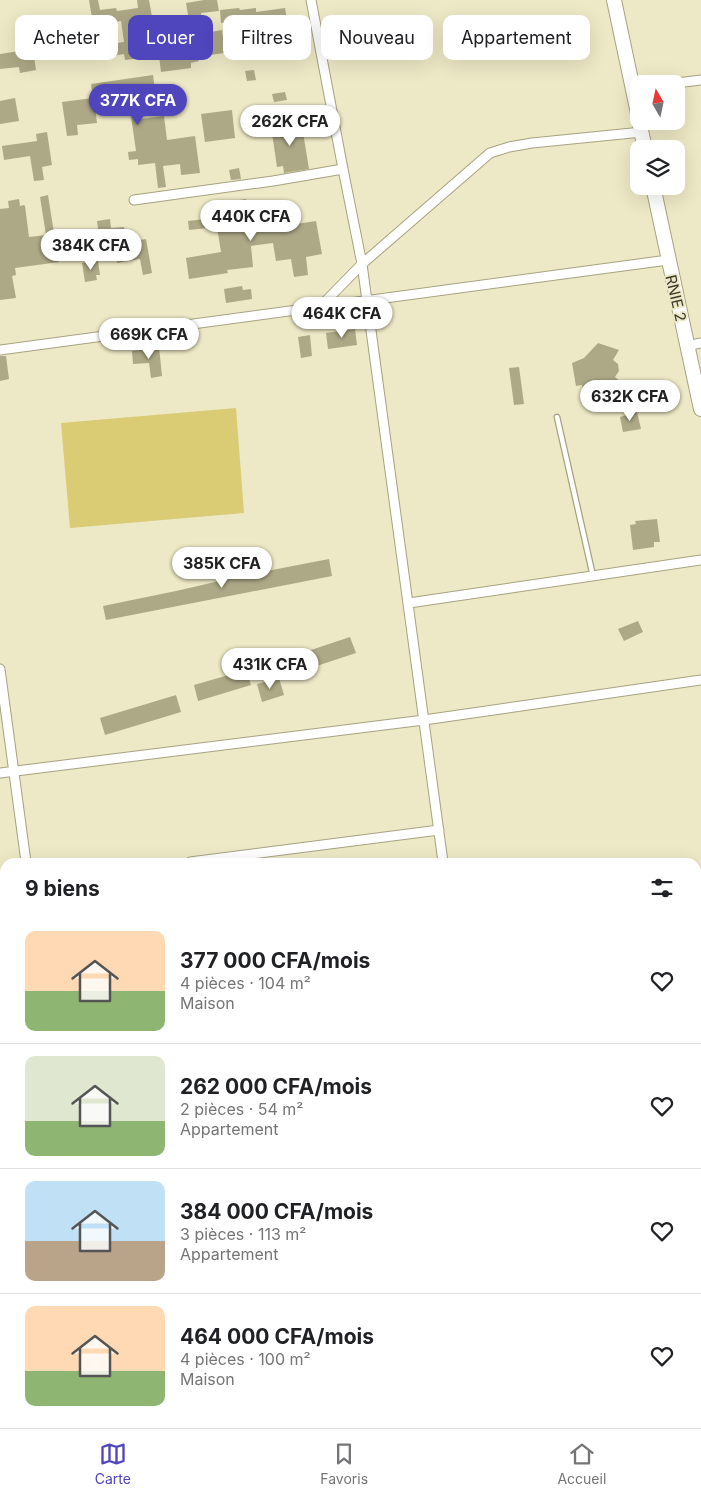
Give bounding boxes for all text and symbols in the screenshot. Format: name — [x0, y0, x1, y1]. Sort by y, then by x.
chip: Acheter — [15, 15, 118, 60]
chip: Louer — [128, 15, 213, 60]
chip: Filtres — [223, 15, 311, 60]
chip: Nouveau — [321, 15, 433, 60]
chip: Appartement — [443, 15, 590, 60]
north arrow — [630, 75, 685, 130]
map controls — [630, 75, 685, 195]
pin: 377K CFA — [86, 84, 190, 126]
text: 377K CFA — [100, 90, 176, 110]
pin: 262K CFA — [238, 104, 342, 147]
text: 262K CFA — [251, 111, 329, 131]
button: layers — [630, 140, 685, 195]
pin: 440K CFA — [199, 200, 303, 242]
text: 440K CFA — [211, 206, 291, 226]
pin: 384K CFA — [39, 228, 143, 271]
text: 384K CFA — [52, 235, 130, 255]
street label: RNIE 2 — [661, 273, 691, 323]
pin: 464K CFA — [290, 296, 394, 339]
text: 464K CFA — [302, 303, 382, 323]
pin: 669K CFA — [97, 318, 201, 360]
text: 669K CFA — [110, 324, 188, 344]
pin: 632K CFA — [578, 380, 682, 422]
text: 632K CFA — [591, 386, 669, 406]
pin: 385K CFA — [170, 546, 274, 589]
text: 385K CFA — [183, 553, 261, 573]
pin: 431K CFA — [218, 648, 322, 690]
text: 431K CFA — [232, 654, 308, 674]
icon: filters — [648, 874, 676, 902]
text: 9 biens — [25, 876, 100, 901]
text: 377 000 CFA/mois — [180, 948, 370, 973]
icon: home — [65, 951, 125, 1011]
icon: heart — [648, 967, 676, 995]
text: 4 pièces · 104 m² — [180, 973, 311, 993]
text: Maison — [180, 993, 235, 1013]
text: 262 000 CFA/mois — [180, 1074, 372, 1099]
icon: home — [65, 1076, 125, 1136]
icon: heart — [648, 1092, 676, 1120]
text: 2 pièces · 54 m² — [180, 1099, 303, 1119]
text: Appartement — [180, 1119, 278, 1139]
text: 384 000 CFA/mois — [180, 1199, 373, 1224]
icon: home — [65, 1201, 125, 1261]
icon: heart — [648, 1217, 676, 1245]
text: 3 pièces · 113 m² — [180, 1224, 306, 1244]
text: Appartement — [180, 1244, 278, 1264]
text: 464 000 CFA/mois — [180, 1324, 374, 1349]
icon: home — [65, 1326, 125, 1386]
icon: heart — [648, 1342, 676, 1370]
text: 4 pièces · 100 m² — [180, 1349, 311, 1369]
text: Maison — [180, 1369, 235, 1389]
tab: Carte — [95, 1440, 131, 1487]
tab: Favoris — [320, 1440, 368, 1487]
tab: Accueil — [557, 1440, 606, 1487]

